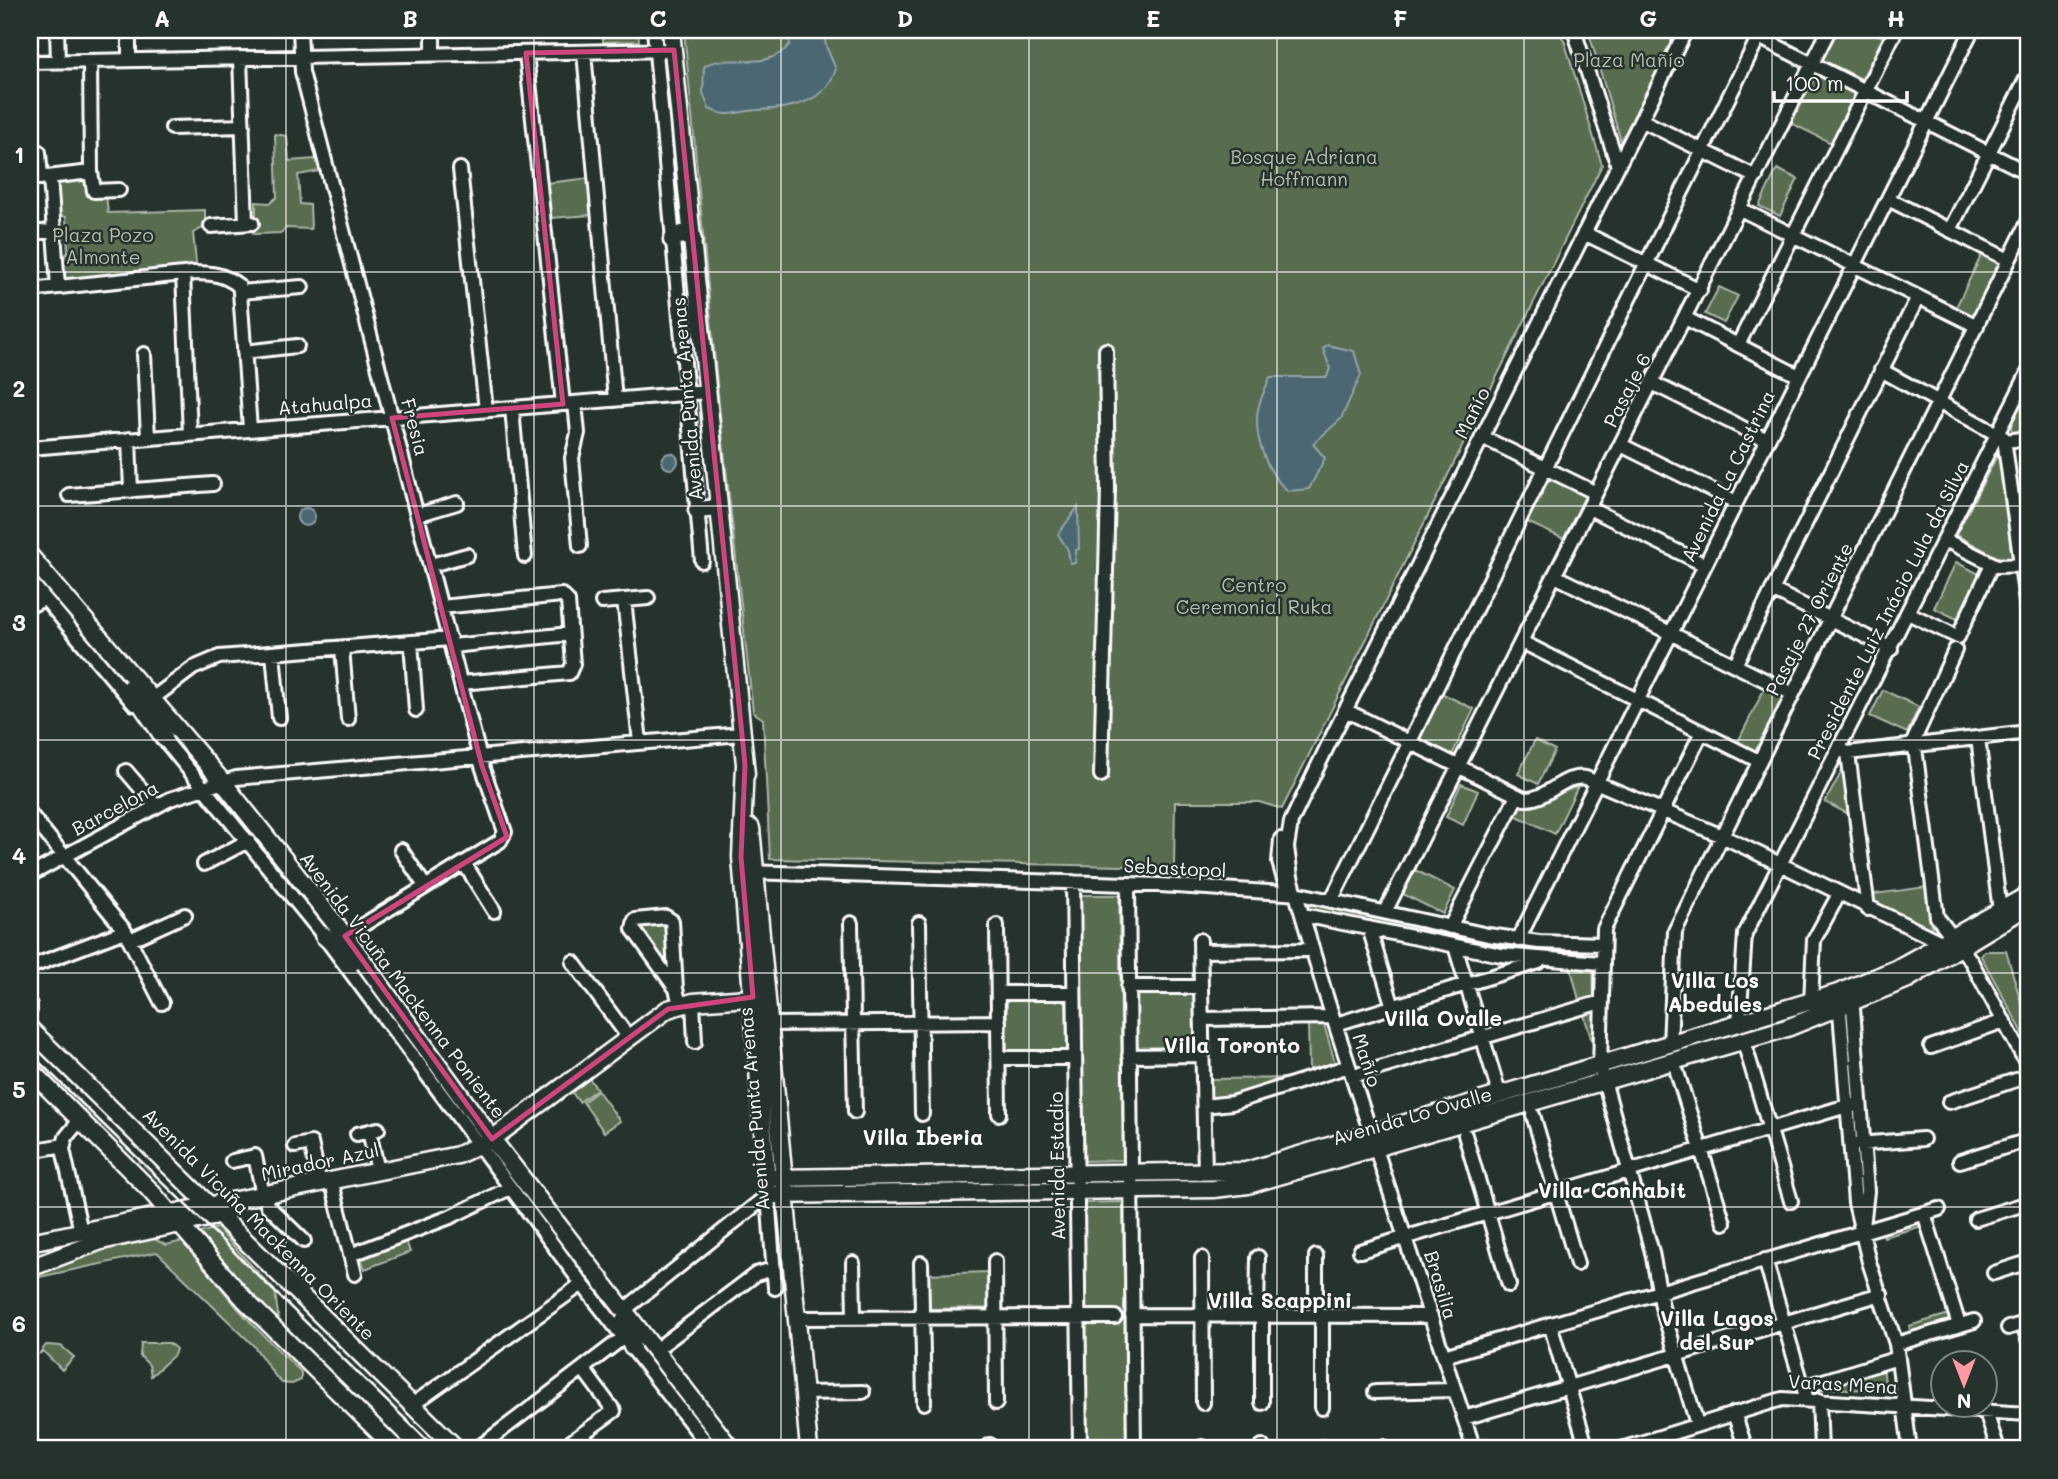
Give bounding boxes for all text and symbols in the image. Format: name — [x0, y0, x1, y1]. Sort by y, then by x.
text: A — [154, 3, 170, 33]
text: B — [402, 3, 418, 33]
text: C — [649, 3, 667, 33]
text: D — [897, 3, 913, 33]
text: E — [1146, 3, 1160, 33]
text: F — [1393, 3, 1407, 33]
text: G — [1639, 3, 1657, 33]
text: H — [1887, 3, 1905, 33]
park label: Plaza Mañío — [1573, 47, 1685, 72]
scale bar — [1774, 60, 1908, 104]
text: 100 m — [1785, 69, 1844, 96]
text: 1 — [14, 139, 24, 169]
park label: Bosque Adriana Hoffmann — [1230, 144, 1378, 191]
park label: Plaza Pozo Almonte — [52, 222, 154, 269]
street label: Avenida Punta Arenas — [665, 296, 708, 502]
street label: Pasaje 6 — [1597, 348, 1656, 431]
text: 2 — [13, 373, 25, 403]
street label: Mañío — [1448, 383, 1495, 443]
street label: Avenida La Castrina — [1675, 386, 1780, 566]
street label: Atahualpa — [277, 387, 373, 420]
street label: Fresia — [396, 395, 435, 459]
street label: Presidente Luiz Inácio Lula da Silva — [1801, 456, 1974, 764]
street label: Pasaje 27 Oriente — [1759, 538, 1858, 700]
park label: Centro Ceremonial Ruka — [1176, 572, 1332, 619]
text: 3 — [12, 607, 26, 637]
street label: Barcelona — [67, 774, 162, 841]
text: 4 — [12, 840, 26, 870]
street label: Avenida Vicuña Mackenna Poniente — [295, 846, 512, 1123]
street label: Sebastopol — [1123, 852, 1227, 883]
district label: Villa Los Abedules — [1668, 966, 1762, 1017]
district label: Villa Ovalle — [1384, 1004, 1502, 1031]
street label: Avenida Punta Arenas — [732, 1006, 775, 1212]
street label: Mañío — [1347, 1030, 1388, 1090]
district label: Villa Toronto — [1164, 1031, 1300, 1058]
text: 5 — [12, 1074, 26, 1104]
street label: Avenida Lo Ovalle — [1329, 1081, 1495, 1150]
street label: Avenida Estadio — [1043, 1091, 1070, 1241]
street label: Avenida Vicuña Mackenna Oriente — [138, 1102, 381, 1345]
district label: Villa Iberia — [863, 1123, 983, 1150]
street label: Mirador Azul — [259, 1137, 381, 1186]
district label: Villa Conhabit — [1538, 1176, 1686, 1203]
street label: Brasilia — [1419, 1247, 1464, 1322]
district label: Villa Scappini — [1208, 1286, 1352, 1313]
district label: Villa Lagos del Sur — [1660, 1304, 1774, 1355]
text: 6 — [12, 1308, 26, 1338]
north arrow — [1928, 1350, 1998, 1420]
street label: Varas Mena — [1787, 1368, 1899, 1399]
text: N — [1957, 1389, 1971, 1414]

